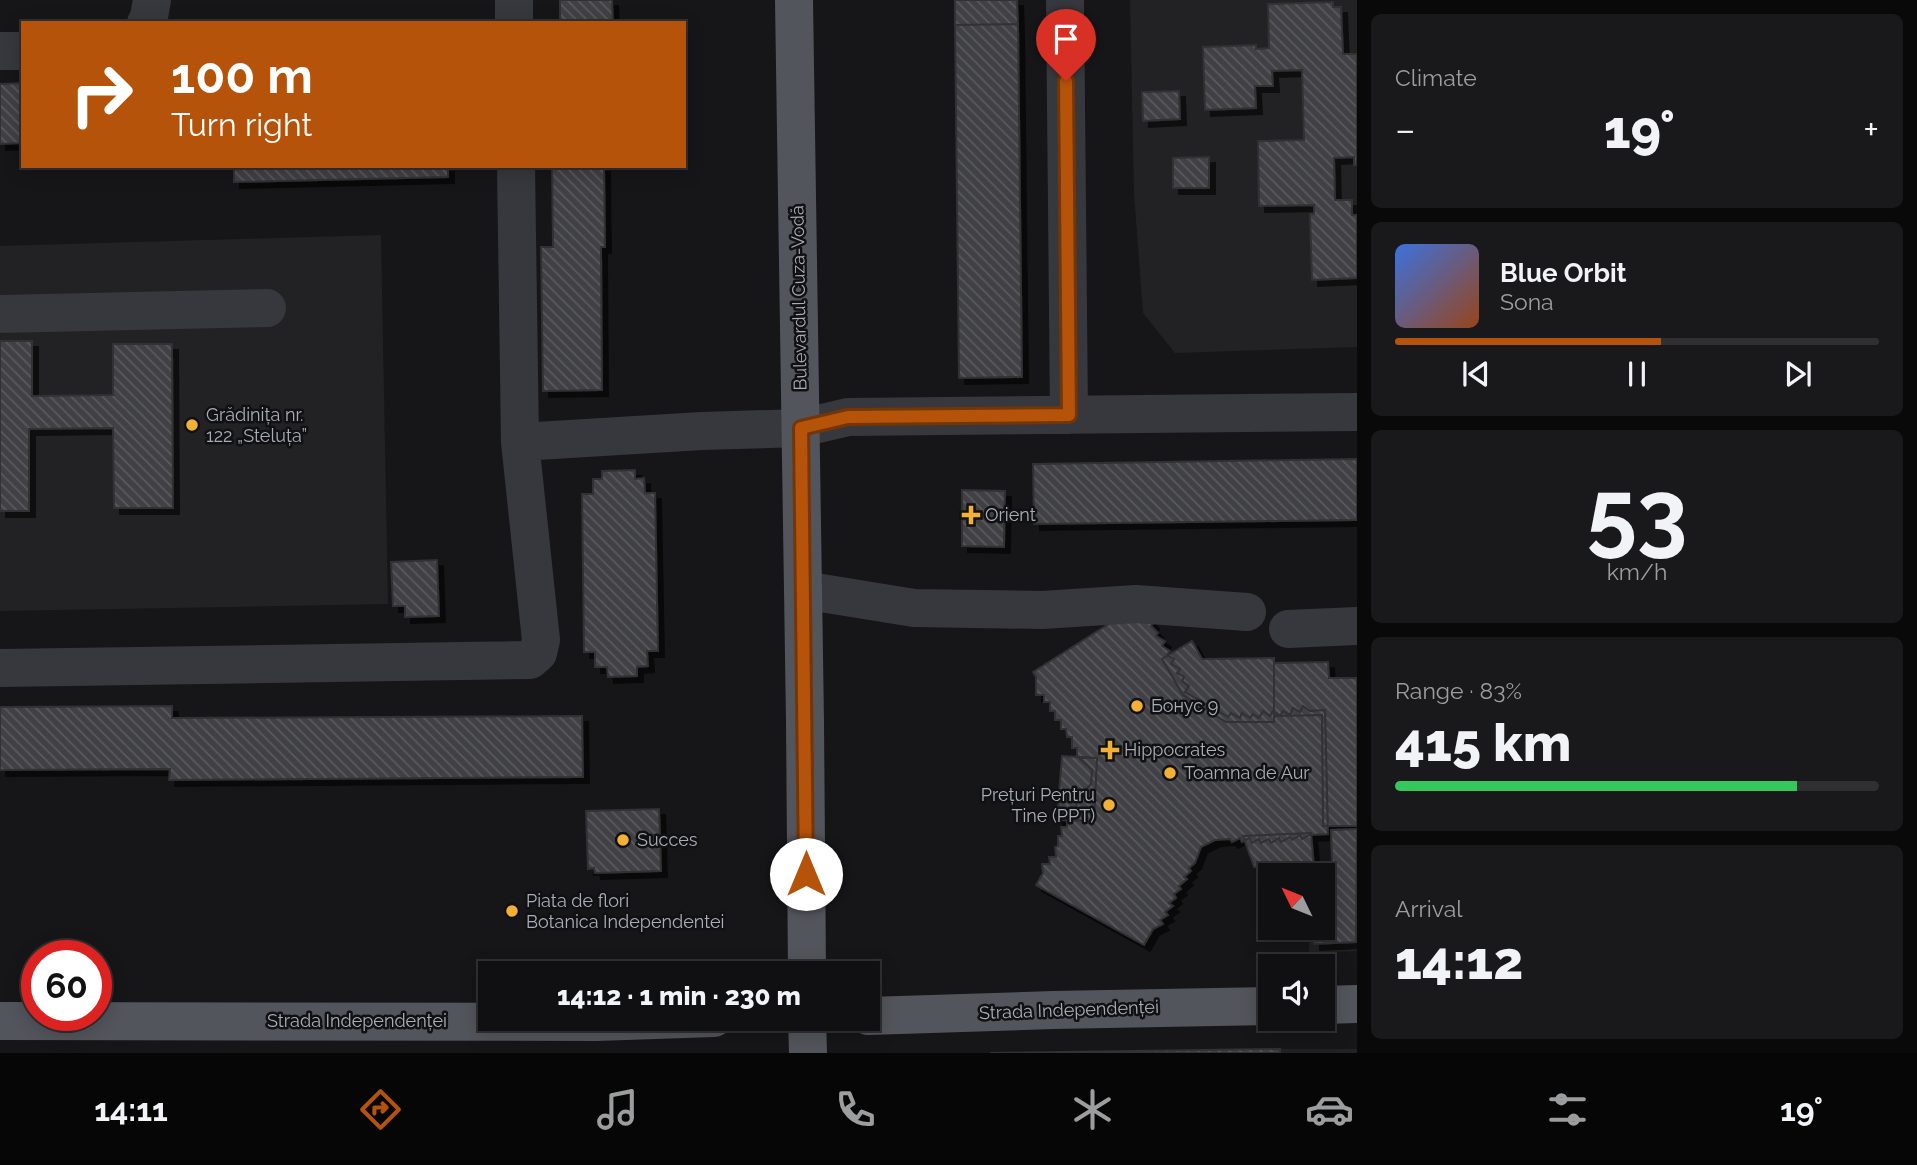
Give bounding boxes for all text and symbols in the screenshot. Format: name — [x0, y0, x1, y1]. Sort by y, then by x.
pin — [1036, 9, 1096, 81]
icon: arrive — [1047, 20, 1085, 58]
text: 100 m — [171, 47, 313, 104]
icon: right — [56, 49, 147, 140]
text: Climate — [1395, 64, 1477, 91]
text: 19° — [1604, 99, 1675, 160]
text: Turn right — [171, 106, 312, 143]
text: − — [1395, 107, 1415, 152]
text: + — [1863, 107, 1879, 152]
street label: Bulevardul Cuza-Vodă — [786, 205, 811, 391]
text: Blue Orbit — [1500, 258, 1627, 288]
text: Sona — [1500, 288, 1554, 315]
icon: previous — [1457, 355, 1495, 393]
icon: pause — [1618, 355, 1656, 393]
icon: next — [1779, 355, 1817, 393]
place label: Grădinița nr. 122 „Steluța” — [206, 404, 307, 446]
marker: Grădinița nr. 122 „Steluța” — [184, 417, 200, 433]
text: 53 — [1586, 459, 1688, 566]
place label: Orient — [985, 504, 1036, 525]
marker: Orient — [963, 507, 979, 523]
text: km/h — [1607, 558, 1667, 585]
text: Range · 83% — [1395, 677, 1522, 704]
place label: Бонус 9 — [1151, 695, 1218, 716]
marker: Бонус 9 — [1129, 698, 1145, 714]
text: 415 km — [1395, 712, 1571, 773]
place label: Hippocrates — [1124, 739, 1225, 760]
marker: Hippocrates — [1102, 742, 1118, 758]
place label: Toamna de Aur — [1184, 762, 1310, 783]
marker: Toamna de Aur — [1162, 765, 1178, 781]
place label: Prețuri Pentru Tine (PPT) — [981, 784, 1095, 826]
marker: Prețuri Pentru Tine (PPT) — [1101, 797, 1117, 813]
place label: Succes — [637, 829, 698, 850]
marker: Succes — [615, 832, 631, 848]
position arrow — [769, 837, 843, 911]
north arrow — [1258, 863, 1335, 940]
map controls — [1258, 863, 1335, 1031]
place label: Piata de flori Botanica Independentei — [526, 890, 725, 932]
text: Arrival — [1395, 895, 1462, 922]
marker: Piata de flori Botanica Independentei — [504, 903, 520, 919]
text: 14:12 — [1395, 930, 1523, 991]
speed limit sign: 60 — [21, 940, 112, 1031]
button: sound — [1258, 954, 1335, 1031]
text: 14:12 · 1 min · 230 m — [557, 981, 801, 1011]
street label: Strada Independenței — [979, 996, 1159, 1023]
street label: Strada Independenței — [267, 1010, 447, 1031]
icon: directions — [356, 1085, 405, 1134]
icon: music — [593, 1085, 642, 1134]
icon: phone — [831, 1085, 880, 1134]
icon: climate — [1068, 1085, 1117, 1134]
icon: car — [1305, 1085, 1354, 1134]
icon: filters — [1543, 1085, 1592, 1134]
text: 14:11 — [94, 1091, 168, 1128]
text: 19° — [1780, 1091, 1823, 1128]

